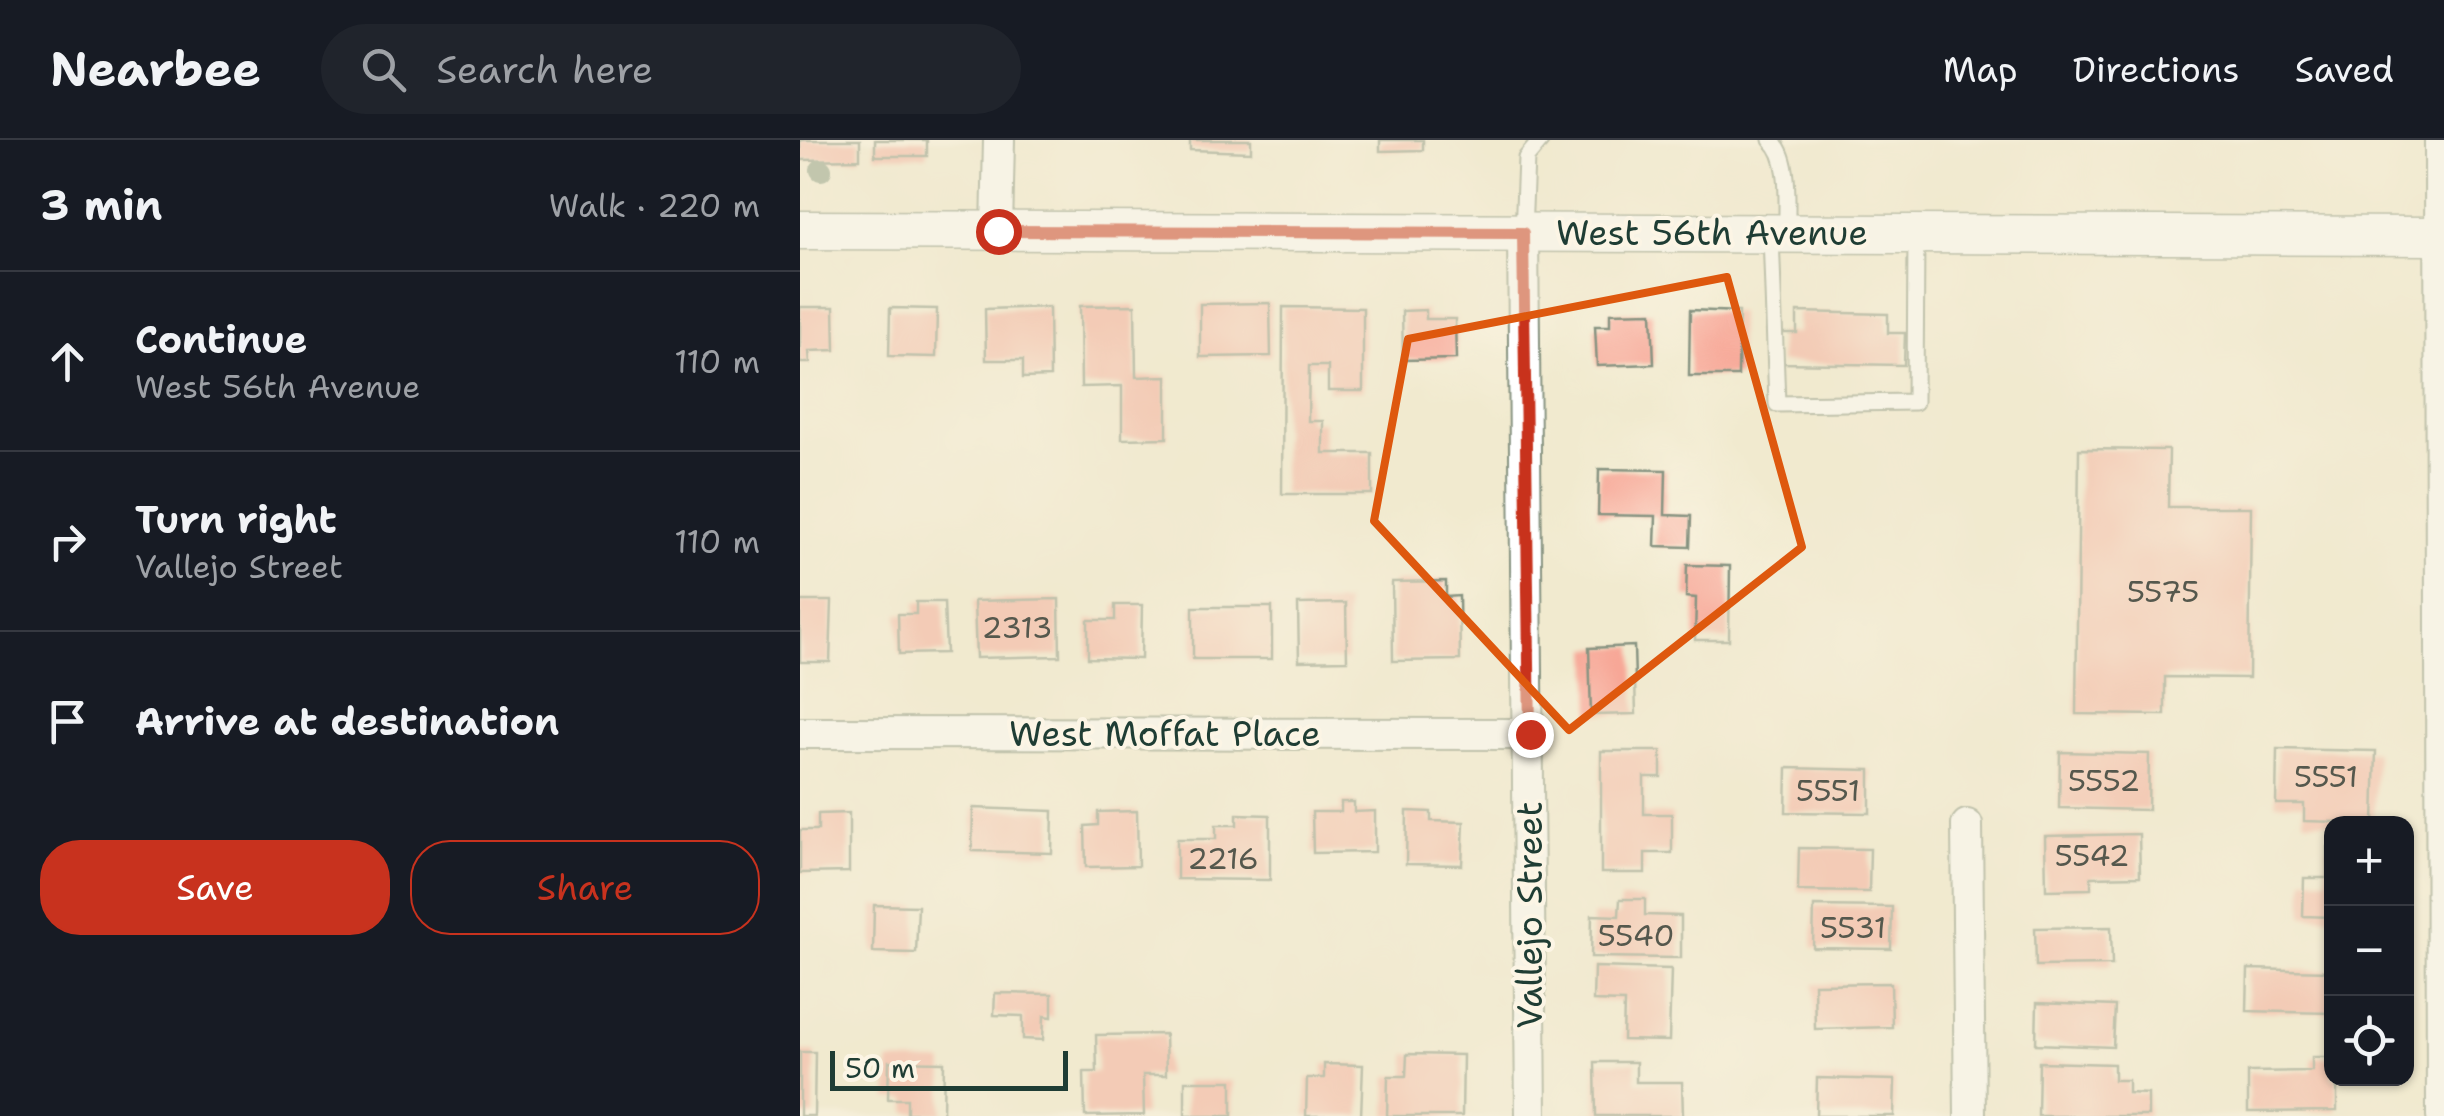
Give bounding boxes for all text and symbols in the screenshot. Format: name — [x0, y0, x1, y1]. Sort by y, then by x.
search box — [321, 24, 1021, 114]
text: Nearbee — [50, 37, 261, 101]
icon: search — [356, 42, 411, 97]
text: Search here — [436, 44, 653, 95]
text: Map — [1943, 46, 2018, 93]
text: Directions — [2073, 46, 2240, 93]
text: Saved — [2295, 46, 2394, 93]
text: 3 min — [40, 177, 162, 233]
text: Walk · 220 m — [549, 184, 760, 227]
route start — [976, 209, 1022, 255]
street label: West 56th Avenue — [1556, 209, 1868, 256]
text: Continue — [135, 314, 307, 365]
icon: ahead — [40, 334, 95, 389]
text: 110 m — [674, 340, 760, 383]
text: West 56th Avenue — [135, 365, 420, 408]
text: Turn right — [135, 494, 337, 545]
icon: right — [40, 514, 95, 569]
text: 110 m — [674, 520, 760, 563]
text: Vallejo Street — [135, 545, 343, 588]
house number: 5575 — [2127, 571, 2199, 612]
house number: 2313 — [982, 607, 1052, 648]
icon: arrive — [40, 694, 95, 749]
text: Arrive at destination — [135, 696, 559, 747]
street label: West Moffat Place — [1009, 710, 1321, 757]
route end — [1508, 712, 1554, 758]
house number: 5551 — [2294, 756, 2358, 797]
house number: 5552 — [2068, 760, 2140, 801]
house number: 5551 — [1796, 770, 1860, 811]
street label: Vallejo Street — [1506, 801, 1553, 1029]
map controls — [2324, 816, 2414, 1086]
button: + — [2324, 816, 2414, 906]
house number: 5542 — [2055, 835, 2129, 876]
house number: 2216 — [1187, 838, 1259, 879]
button: Save — [40, 840, 390, 935]
button: Share — [410, 840, 760, 935]
button: − — [2324, 906, 2414, 996]
house number: 5531 — [1820, 907, 1886, 948]
house number: 5540 — [1598, 915, 1674, 956]
button: locate — [2324, 996, 2414, 1086]
scale bar — [830, 1046, 1068, 1090]
text: 50 m — [845, 1049, 915, 1087]

